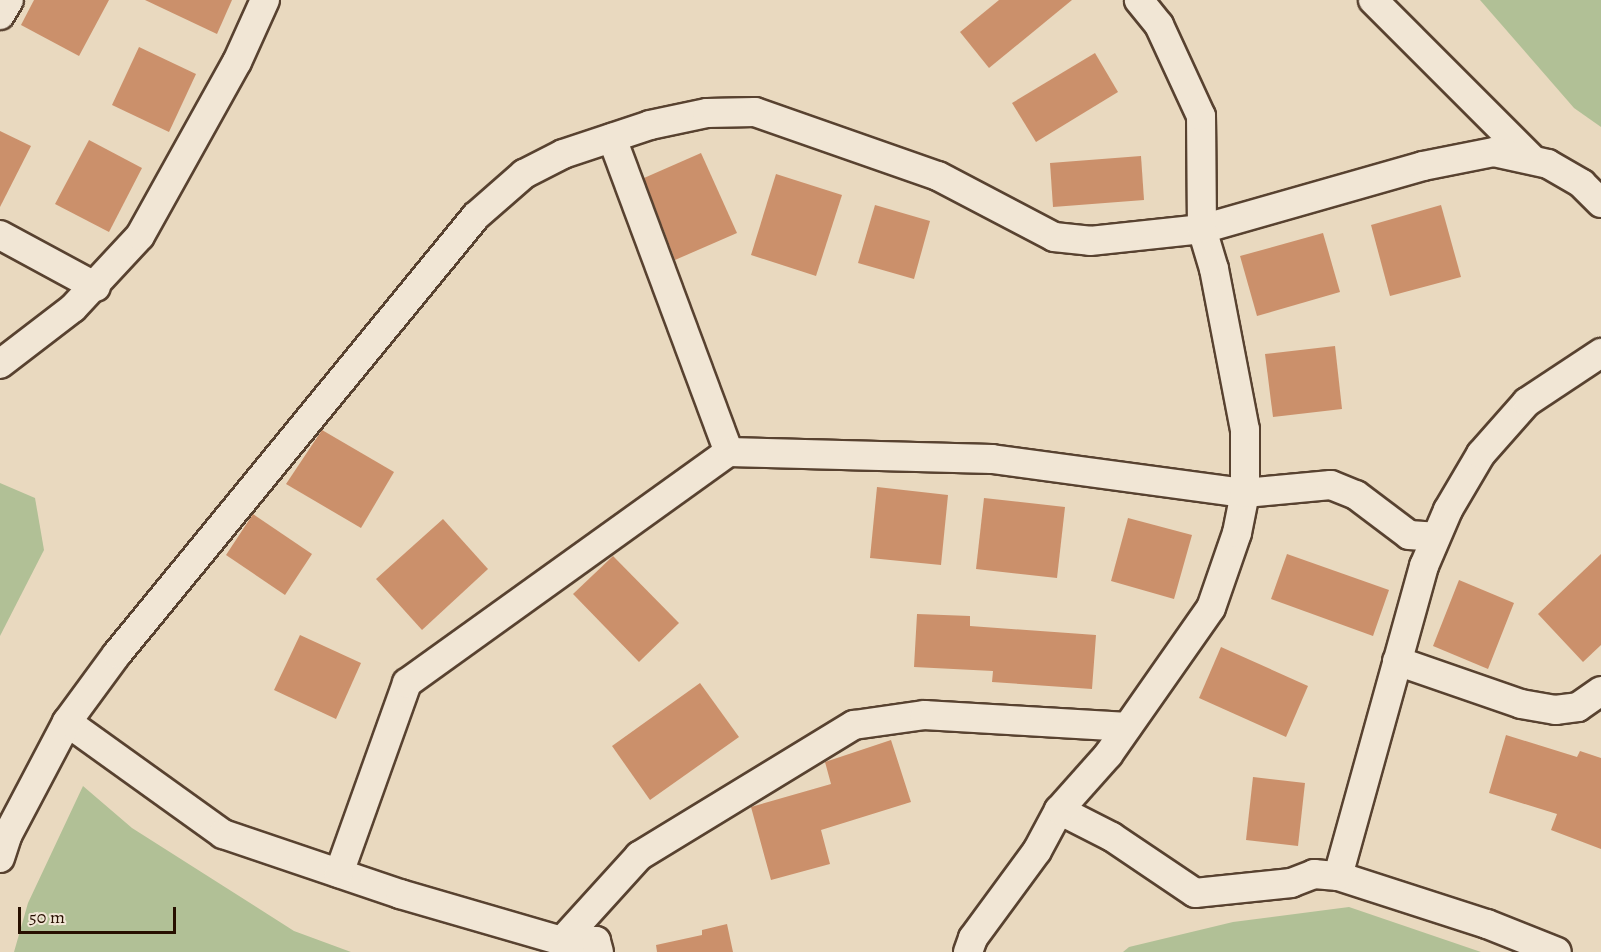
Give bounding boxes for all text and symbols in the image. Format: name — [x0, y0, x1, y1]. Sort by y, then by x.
scale bar — [21, 895, 178, 933]
text: 50 m — [29, 905, 65, 929]

